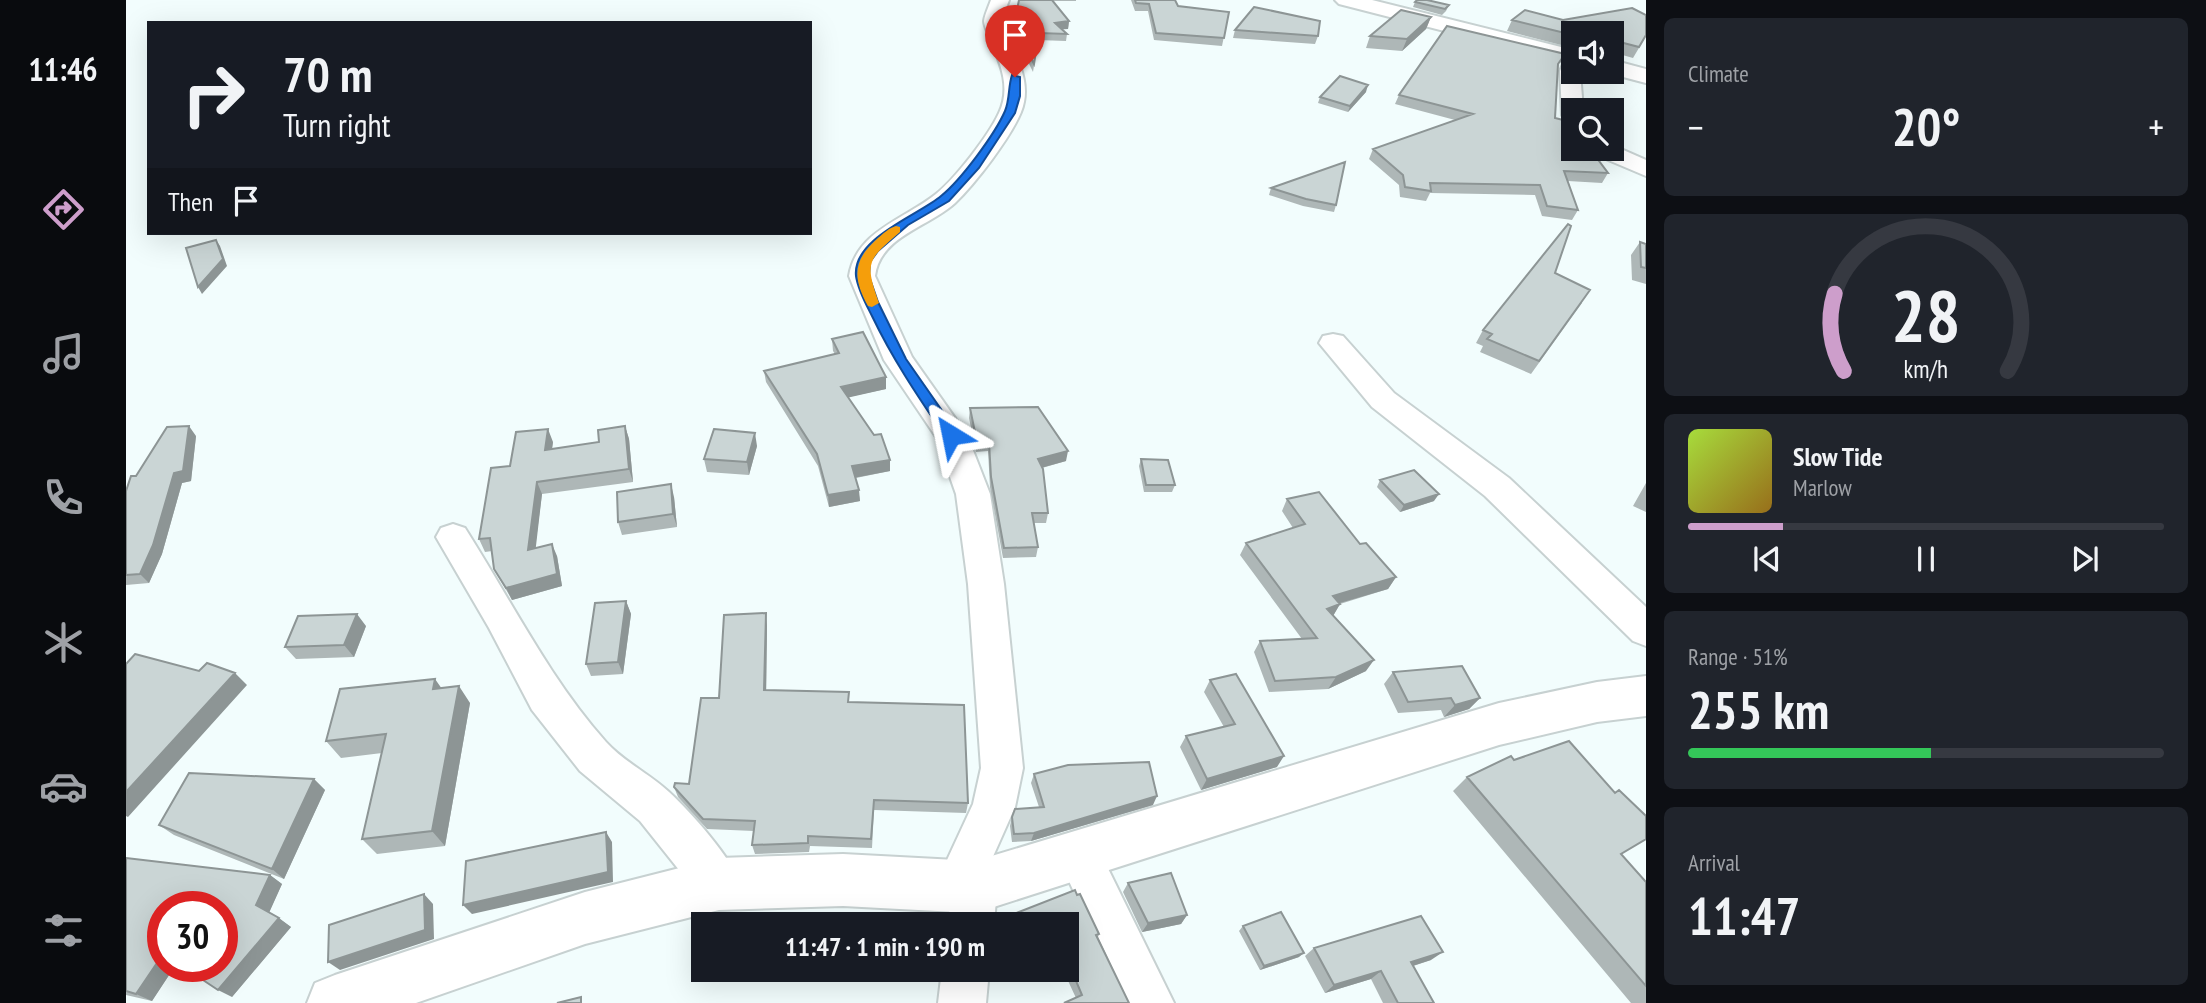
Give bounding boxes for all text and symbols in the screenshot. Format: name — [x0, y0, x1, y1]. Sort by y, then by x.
pin — [985, 5, 1045, 77]
icon: arrive — [996, 16, 1034, 54]
map controls — [1561, 21, 1624, 161]
button: sound — [1561, 21, 1624, 84]
text: 70 m — [283, 42, 372, 106]
text: 11:46 — [28, 48, 98, 90]
icon: right — [168, 49, 259, 140]
text: Climate — [1688, 59, 1749, 88]
text: 20° — [1892, 93, 1960, 160]
button: search — [1561, 98, 1624, 161]
text: − — [1688, 102, 1704, 151]
text: + — [2148, 102, 2164, 151]
text: Turn right — [283, 104, 391, 146]
icon: arrive — [227, 182, 265, 220]
icon: directions — [39, 185, 88, 234]
text: Then — [168, 185, 213, 218]
text: 28 — [1891, 268, 1961, 362]
icon: music — [39, 329, 88, 378]
text: km/h — [1904, 353, 1948, 385]
position arrow — [914, 398, 988, 472]
text: Slow Tide — [1793, 440, 1883, 473]
icon: phone — [39, 473, 88, 522]
text: Marlow — [1793, 473, 1852, 502]
icon: previous — [1748, 540, 1786, 578]
icon: pause — [1907, 540, 1945, 578]
icon: next — [2066, 540, 2104, 578]
icon: climate — [39, 618, 88, 667]
text: Range · 51% — [1688, 642, 1788, 671]
text: 255 km — [1688, 676, 1829, 743]
icon: car — [39, 762, 88, 811]
text: Arrival — [1688, 848, 1740, 877]
text: 11:47 — [1688, 882, 1800, 949]
speed limit sign: 30 — [147, 891, 238, 982]
icon: filters — [39, 906, 88, 955]
text: 11:47 · 1 min · 190 m — [785, 930, 985, 963]

